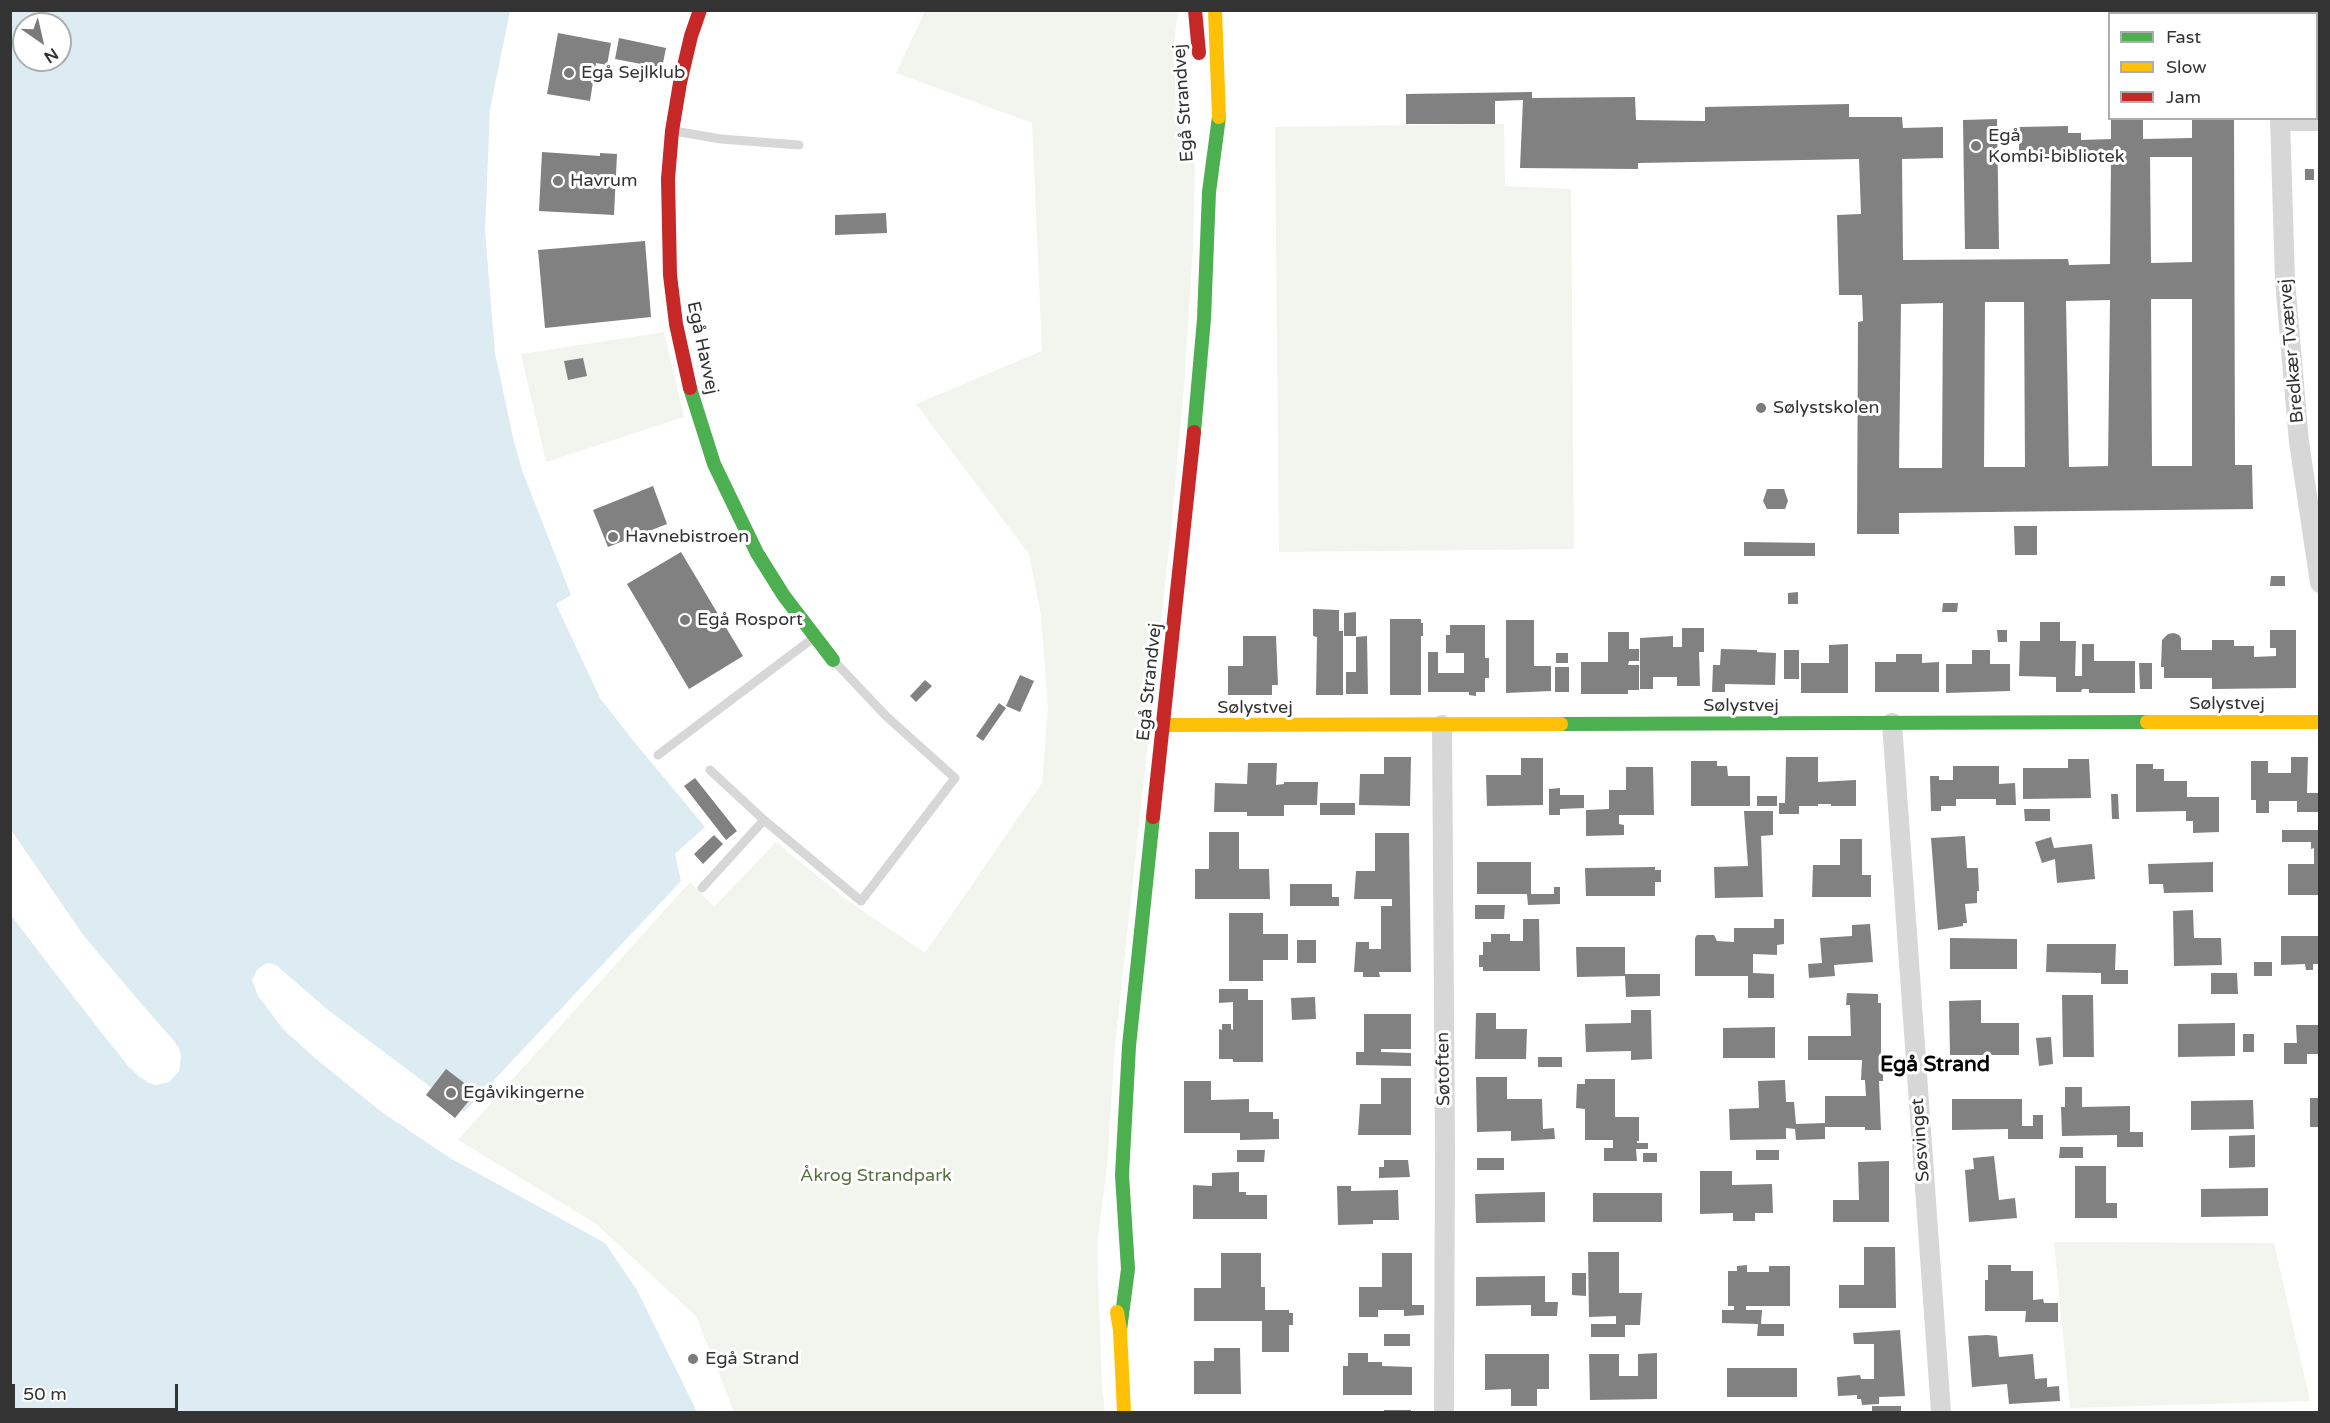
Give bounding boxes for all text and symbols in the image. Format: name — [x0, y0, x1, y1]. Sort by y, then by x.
north arrow — [12, 12, 72, 72]
legend — [2108, 12, 2318, 120]
text: Fast — [2166, 26, 2201, 48]
text: N — [40, 43, 62, 67]
street label: Egå Strandvej — [1169, 43, 1199, 163]
text: Slow — [2166, 56, 2207, 78]
place label: Egå Sejlklub — [581, 62, 685, 84]
marker: Egå Sejlklub — [562, 66, 576, 80]
text: Jam — [2166, 86, 2201, 108]
place label: Egå Kombi-bibliotek — [1988, 125, 2124, 168]
marker: Egå Kombi-bibliotek — [1969, 139, 1983, 153]
place label: Havrum — [570, 170, 637, 192]
marker: Havrum — [551, 174, 565, 188]
street label: Bredkær Tværvej — [2275, 278, 2309, 424]
street label: Egå Havvej — [682, 299, 722, 397]
place label: Sølystskolen — [1773, 397, 1879, 419]
marker: Sølystskolen — [1754, 401, 1768, 415]
place label: Havnebistroen — [625, 526, 749, 548]
marker: Havnebistroen — [606, 530, 620, 544]
place label: Egå Rosport — [697, 609, 803, 631]
marker: Egå Rosport — [678, 613, 692, 627]
street label: Egå Strandvej — [1133, 622, 1167, 742]
street label: Sølystvej — [2189, 693, 2265, 715]
street label: Sølystvej — [1703, 695, 1779, 717]
street label: Sølystvej — [1217, 697, 1293, 719]
street label: Søtoften — [1433, 1032, 1455, 1106]
district label: Egå Strand — [1880, 1052, 1990, 1078]
place label: Egåvikingerne — [463, 1082, 584, 1104]
marker: Egåvikingerne — [444, 1086, 458, 1100]
street label: Søsvinget — [1907, 1097, 1935, 1183]
park label: Åkrog Strandpark — [800, 1165, 952, 1187]
place label: Egå Strand — [705, 1348, 799, 1370]
marker: Egå Strand — [686, 1352, 700, 1366]
scale bar — [15, 1372, 182, 1410]
text: 50 m — [23, 1383, 67, 1405]

